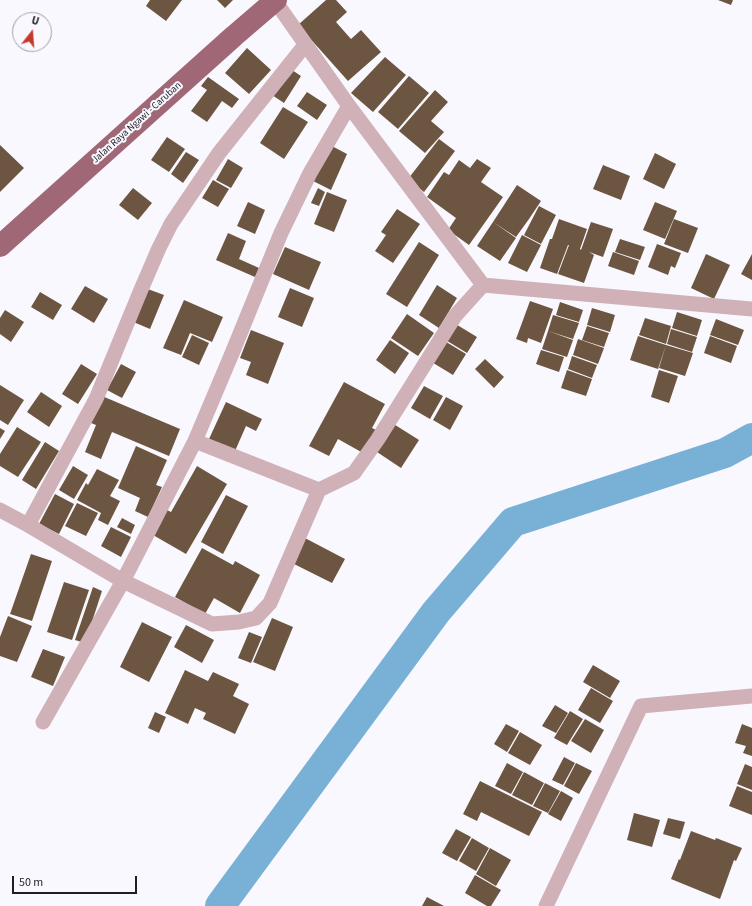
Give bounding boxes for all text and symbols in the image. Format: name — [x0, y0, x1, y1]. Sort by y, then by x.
north arrow — [12, 12, 52, 52]
text: U — [30, 13, 41, 29]
street label: Jalan Raya Ngawi - Caruban — [90, 80, 184, 166]
scale bar — [14, 868, 139, 894]
text: 50 m — [19, 874, 43, 891]

